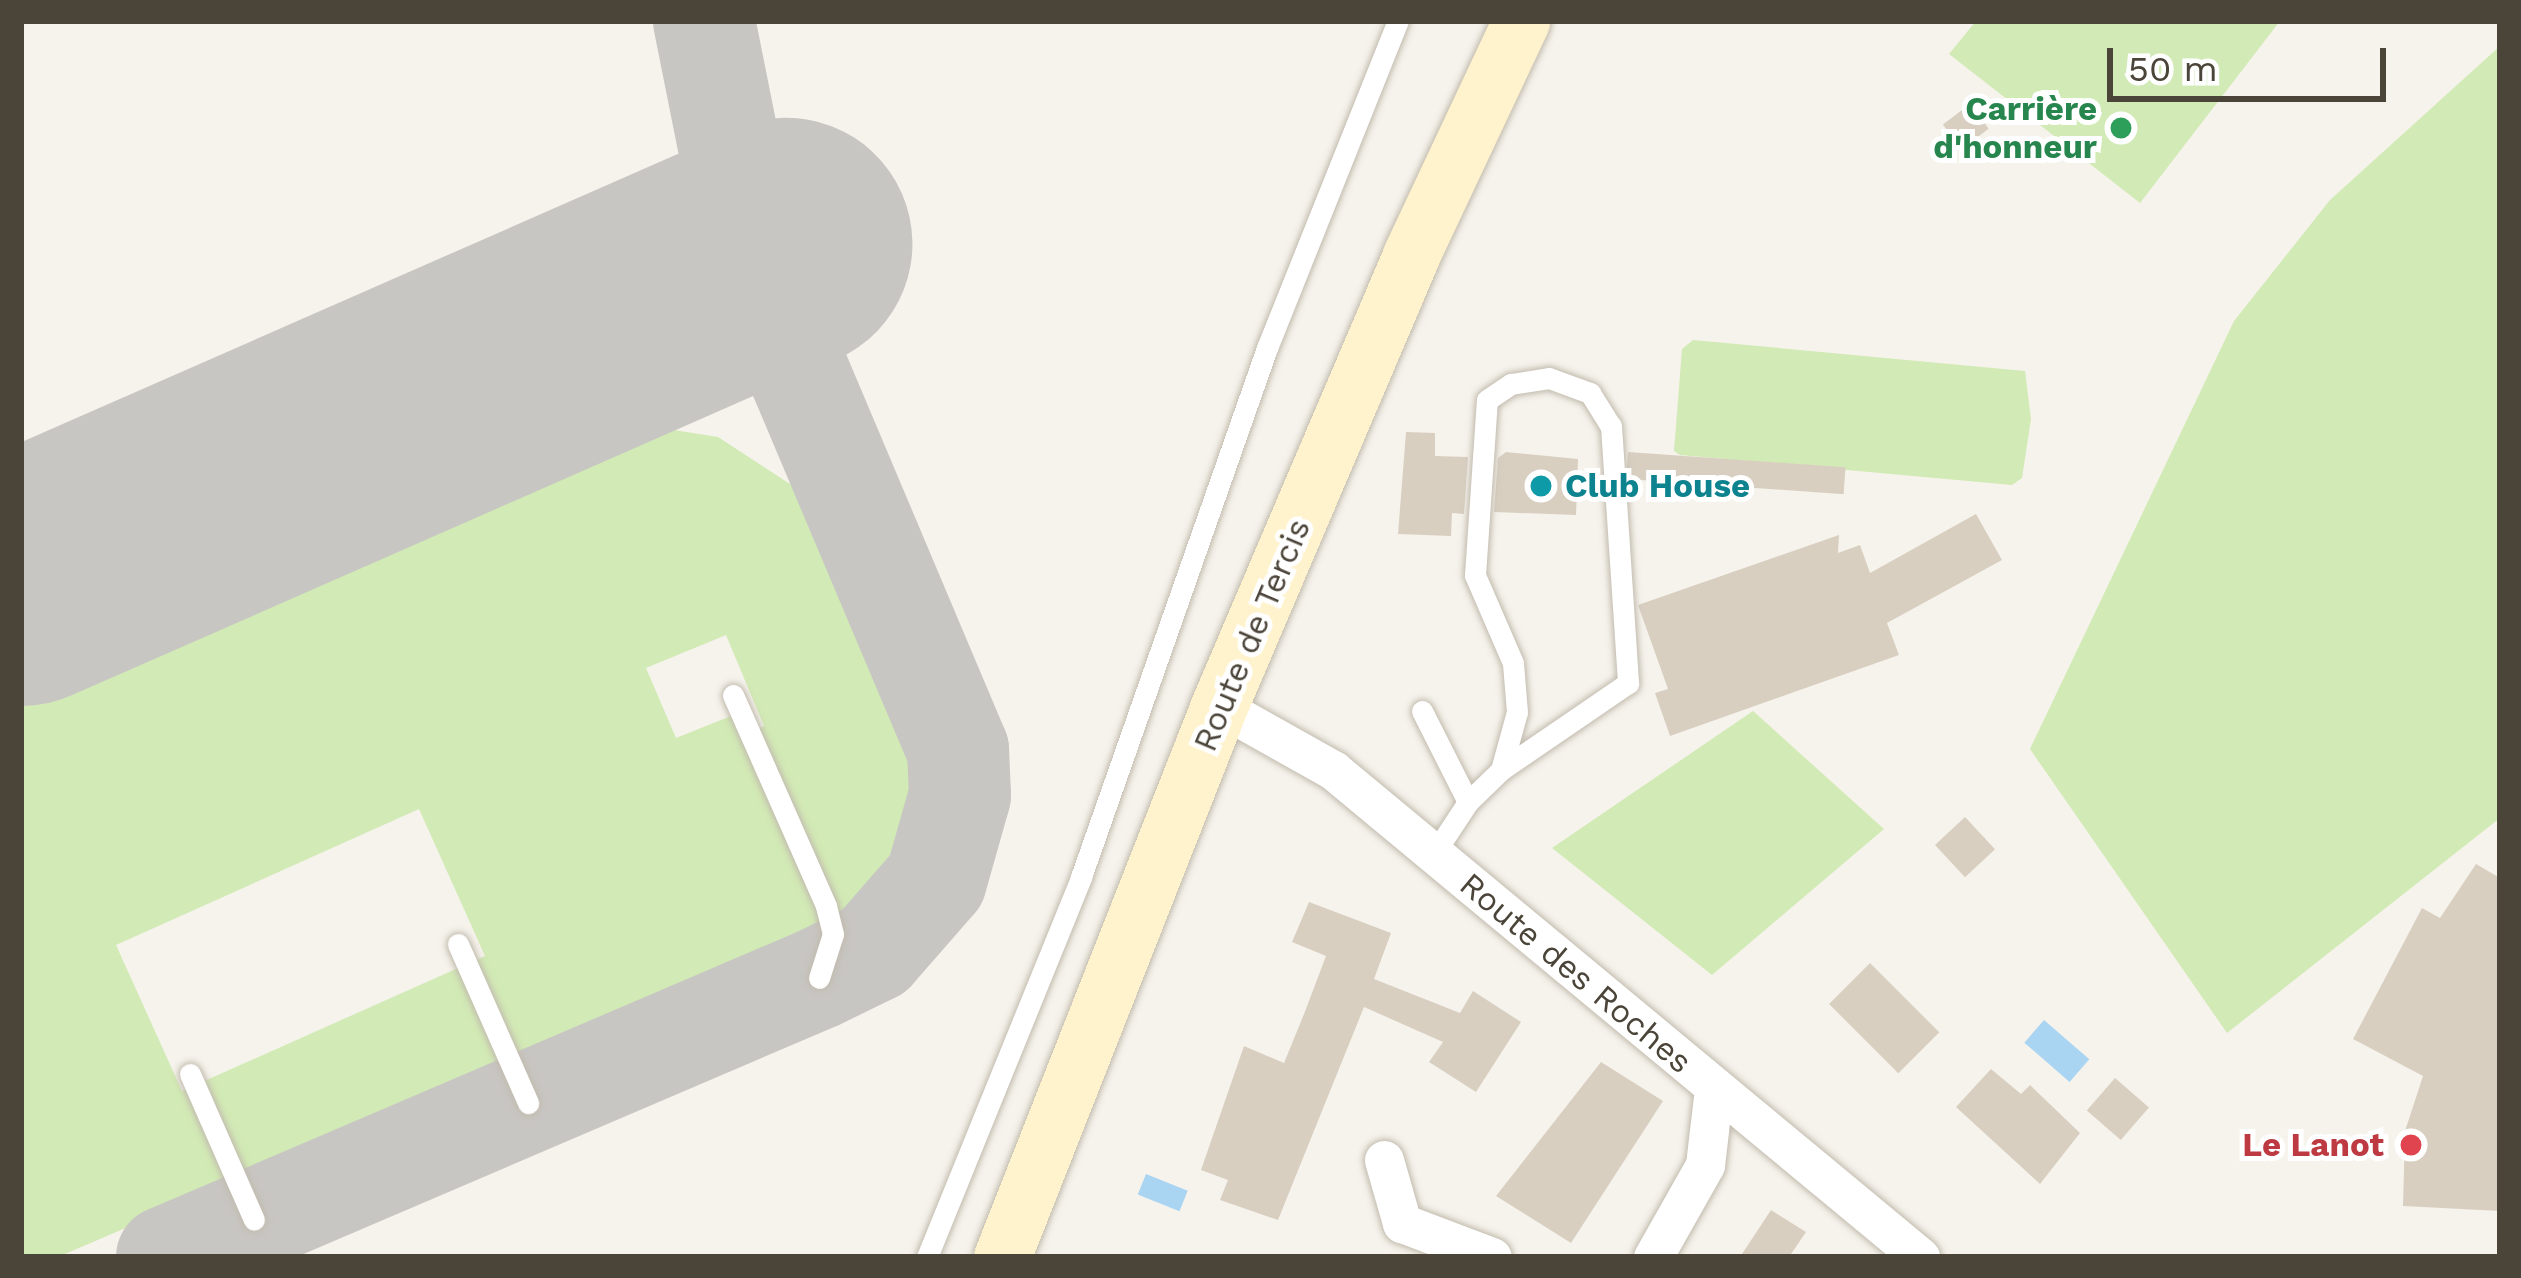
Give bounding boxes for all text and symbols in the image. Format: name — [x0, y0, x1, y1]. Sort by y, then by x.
scale bar — [2113, 24, 2392, 98]
text: 50 m — [2128, 48, 2218, 90]
place label: Carrière d'honneur — [1933, 89, 2097, 167]
marker: Carrière d'honneur — [2108, 115, 2134, 141]
place label: Club House — [1565, 466, 1750, 506]
marker: Club House — [1528, 473, 1554, 499]
street label: Route de Tercis — [1185, 512, 1319, 758]
street label: Route des Roches — [1452, 864, 1700, 1082]
place label: Le Lanot — [2242, 1125, 2384, 1165]
marker: Le Lanot — [2395, 1129, 2427, 1161]

